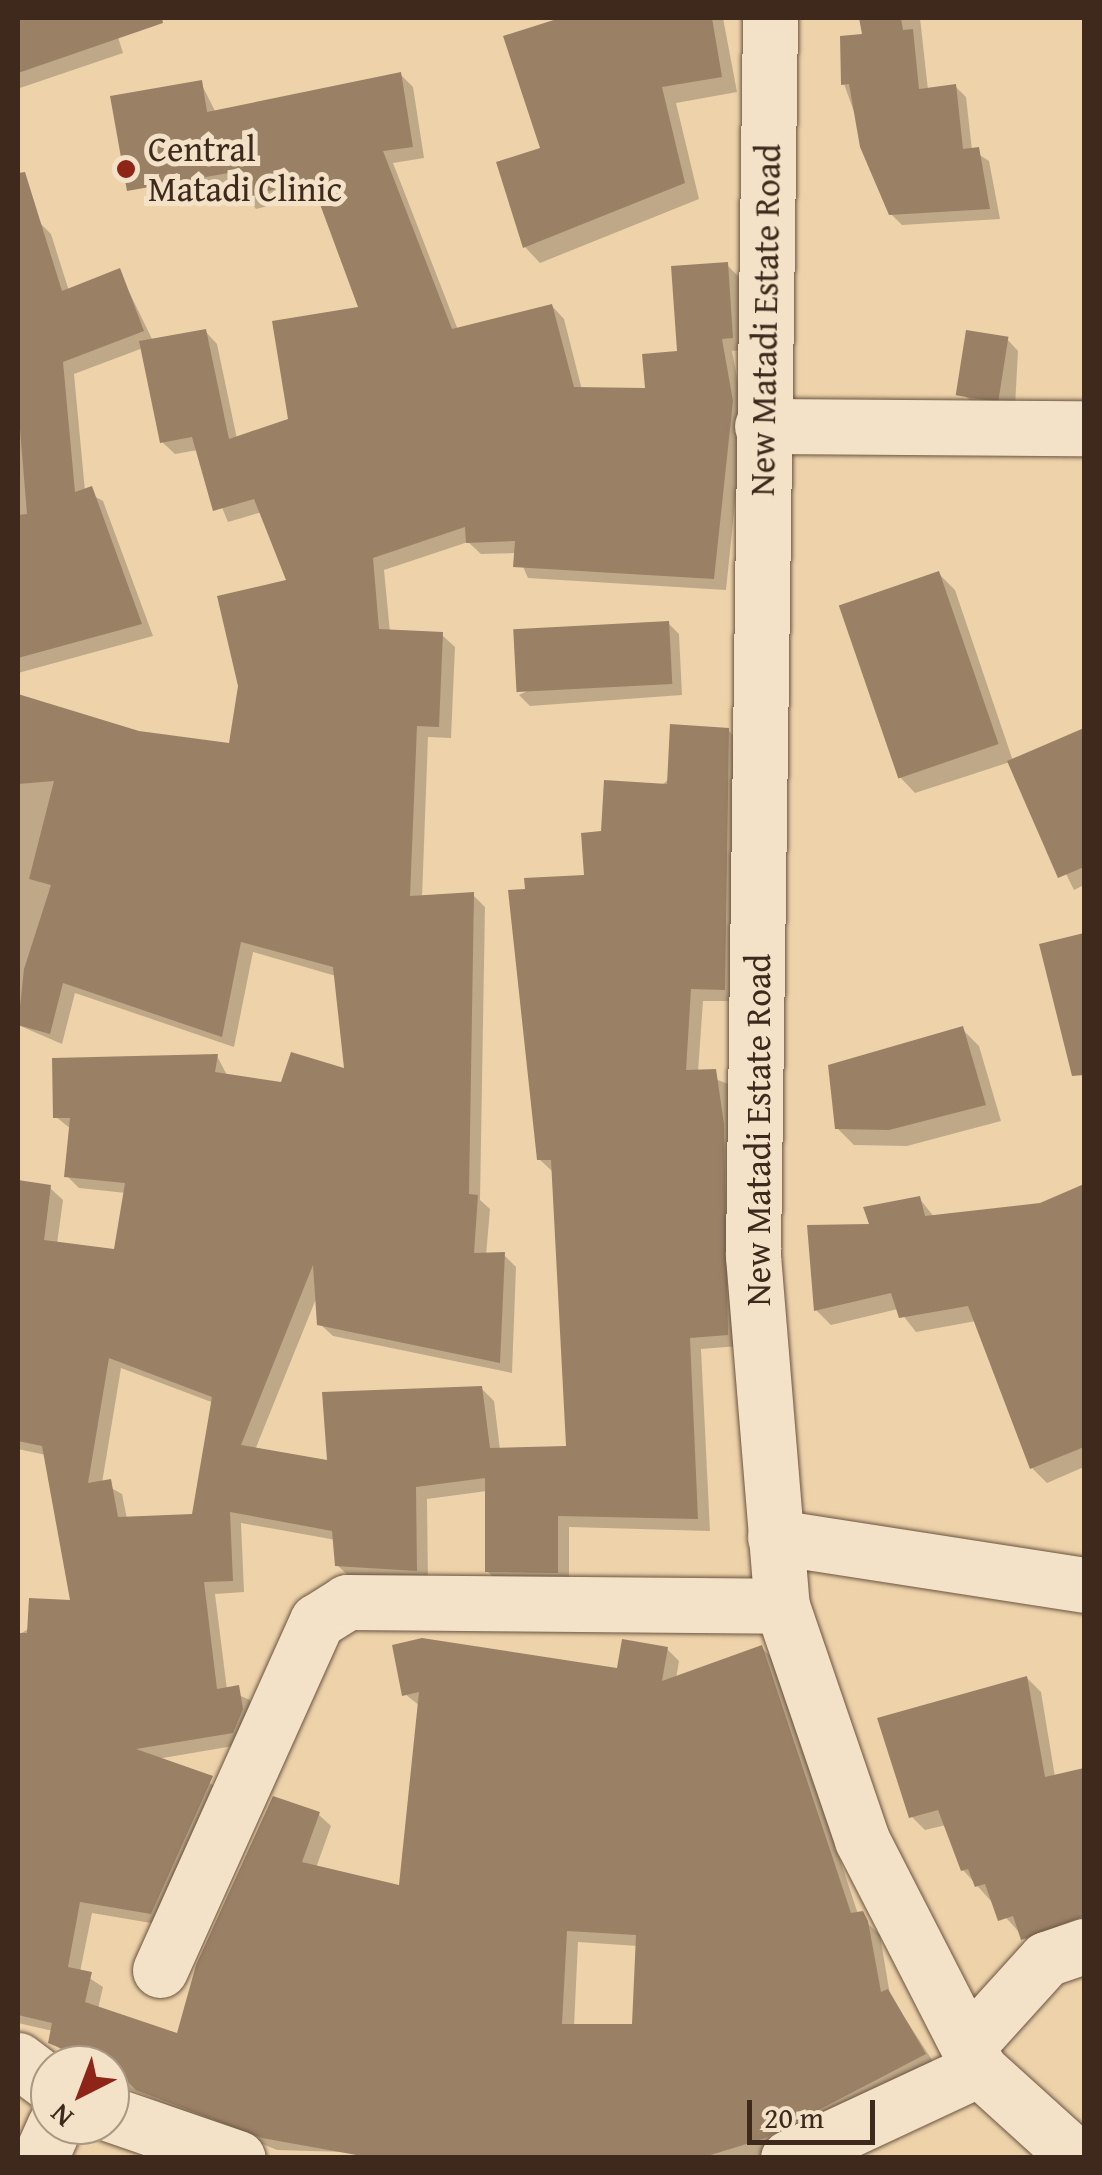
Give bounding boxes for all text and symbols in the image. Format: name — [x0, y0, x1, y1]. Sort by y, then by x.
place label: Central Matadi Clinic — [148, 128, 342, 210]
street label: New Matadi Estate Road — [741, 143, 789, 497]
marker: Central Matadi Clinic — [113, 156, 139, 182]
street label: New Matadi Estate Road — [737, 954, 779, 1306]
north arrow — [30, 2045, 130, 2145]
scale bar — [752, 2080, 880, 2142]
text: N — [40, 2095, 82, 2138]
text: 20 m — [764, 2095, 824, 2139]

